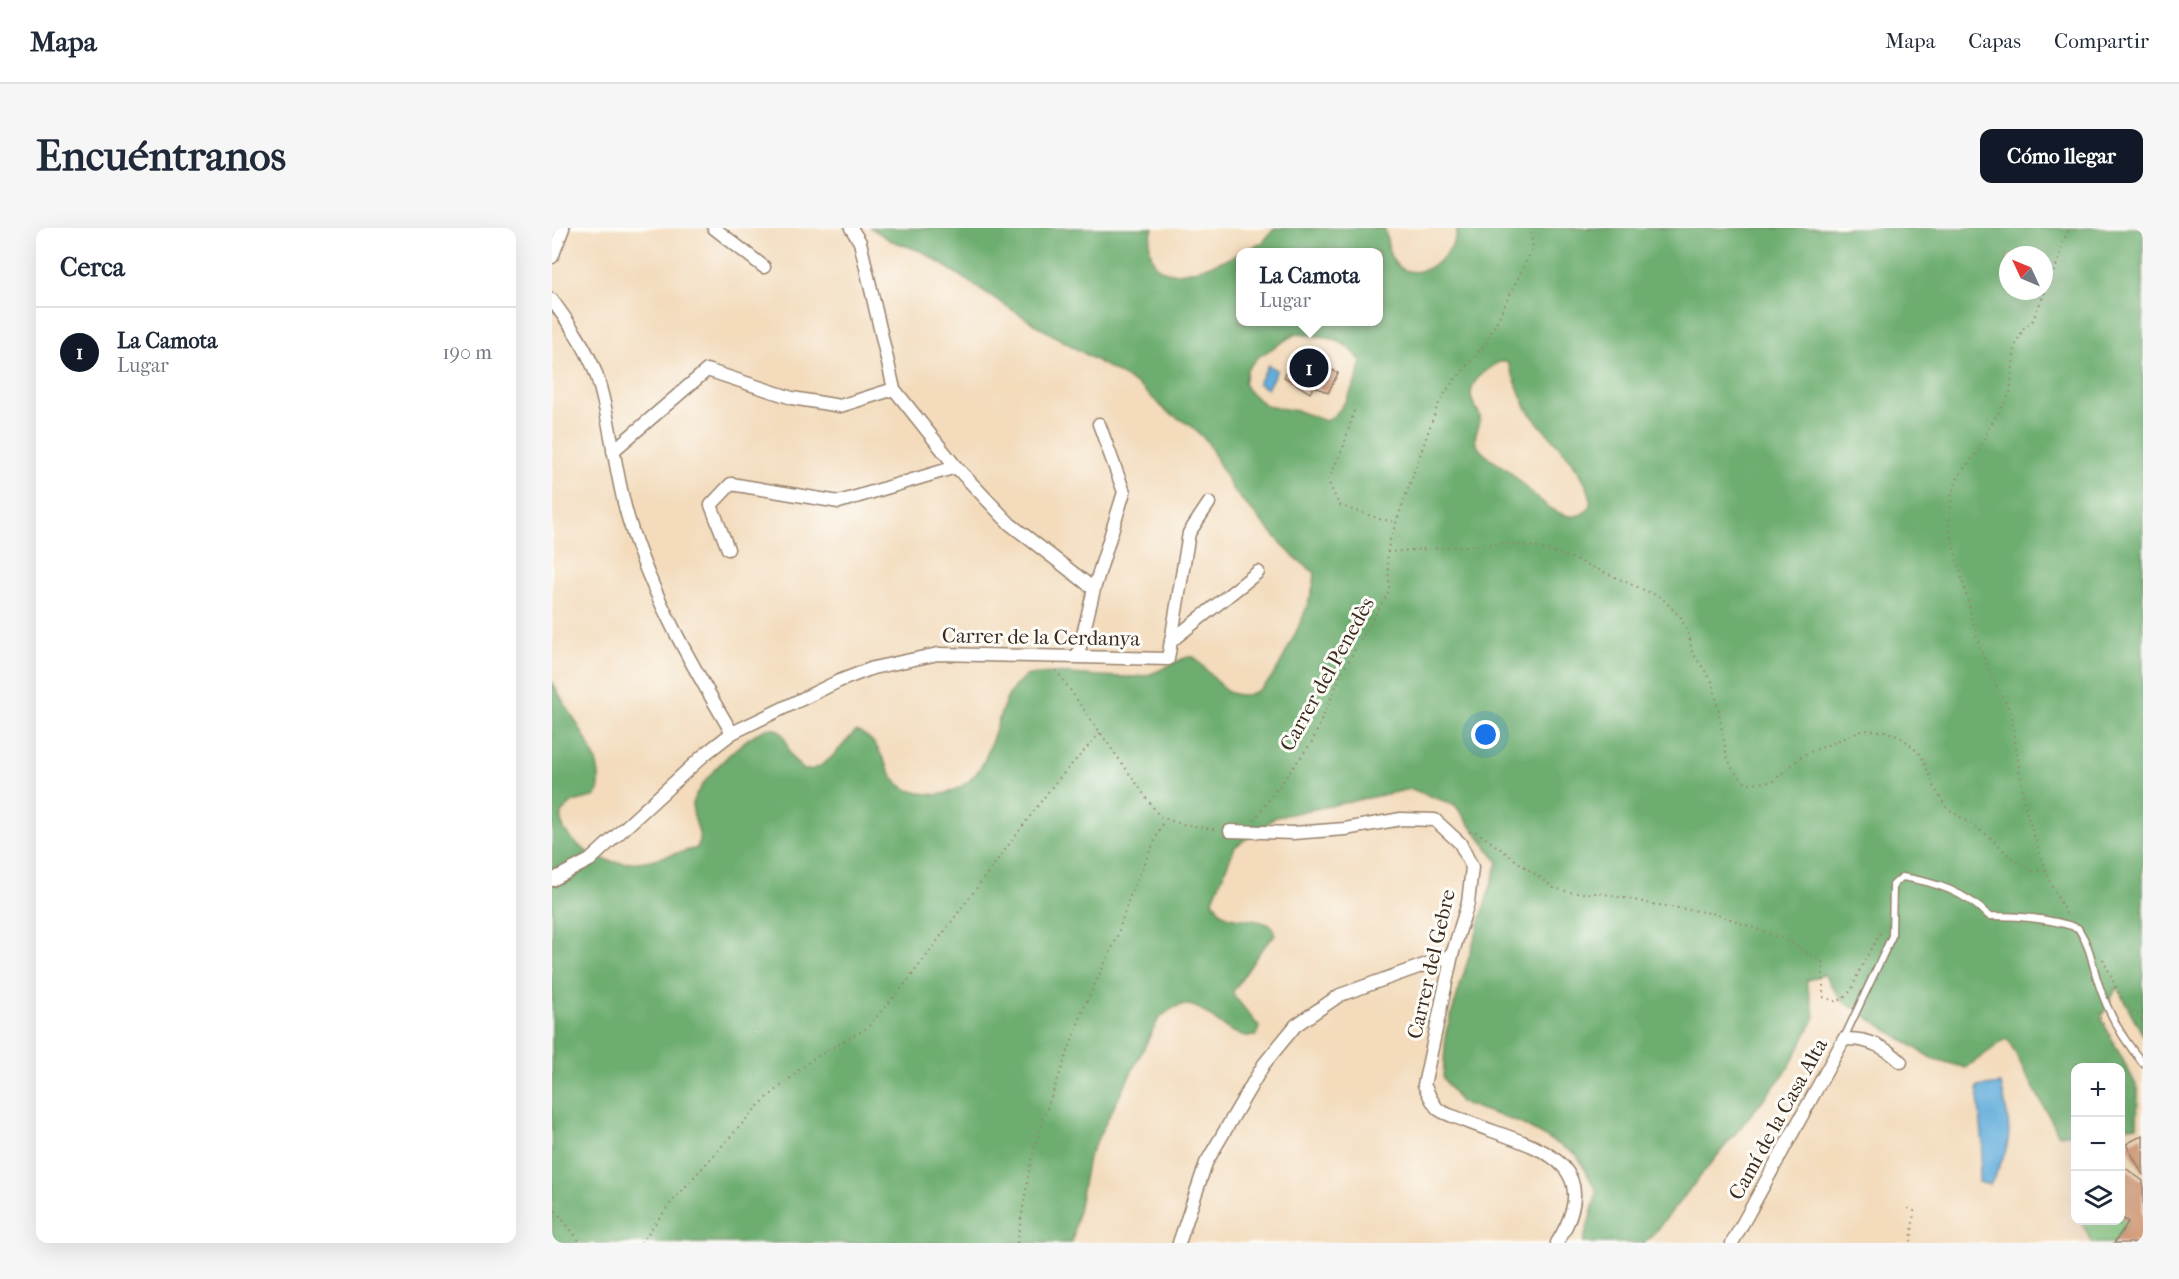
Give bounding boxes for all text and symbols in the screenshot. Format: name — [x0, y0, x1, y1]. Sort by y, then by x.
text: Mapa — [30, 25, 97, 58]
text: Mapa — [1885, 29, 1935, 53]
text: Capas — [1968, 29, 2021, 53]
text: Compartir — [2054, 29, 2149, 53]
button: Cómo llegar — [1980, 129, 2143, 183]
text: Encuéntranos — [36, 132, 286, 181]
north arrow — [1999, 246, 2053, 300]
popup — [1236, 248, 1383, 326]
text: Cerca — [60, 252, 125, 283]
text: La Camota — [1259, 263, 1360, 289]
text: Lugar — [1259, 289, 1311, 312]
text: La Camota — [117, 328, 217, 354]
text: 1 — [76, 341, 83, 364]
text: 190 m — [442, 341, 492, 364]
pin: 1 — [1290, 346, 1329, 390]
text: Lugar — [117, 354, 169, 377]
street label: Carrer del Penedès — [1275, 593, 1379, 755]
street label: Carrer de la Cerdanya — [942, 623, 1141, 651]
your location — [1471, 720, 1500, 749]
street label: Carrer del Gebre — [1402, 887, 1460, 1041]
street label: Camí de la Casa Alta — [1724, 1034, 1832, 1204]
map controls — [2071, 1063, 2125, 1225]
button: + — [2071, 1063, 2125, 1117]
button: − — [2071, 1117, 2125, 1171]
button: layers — [2071, 1171, 2125, 1225]

